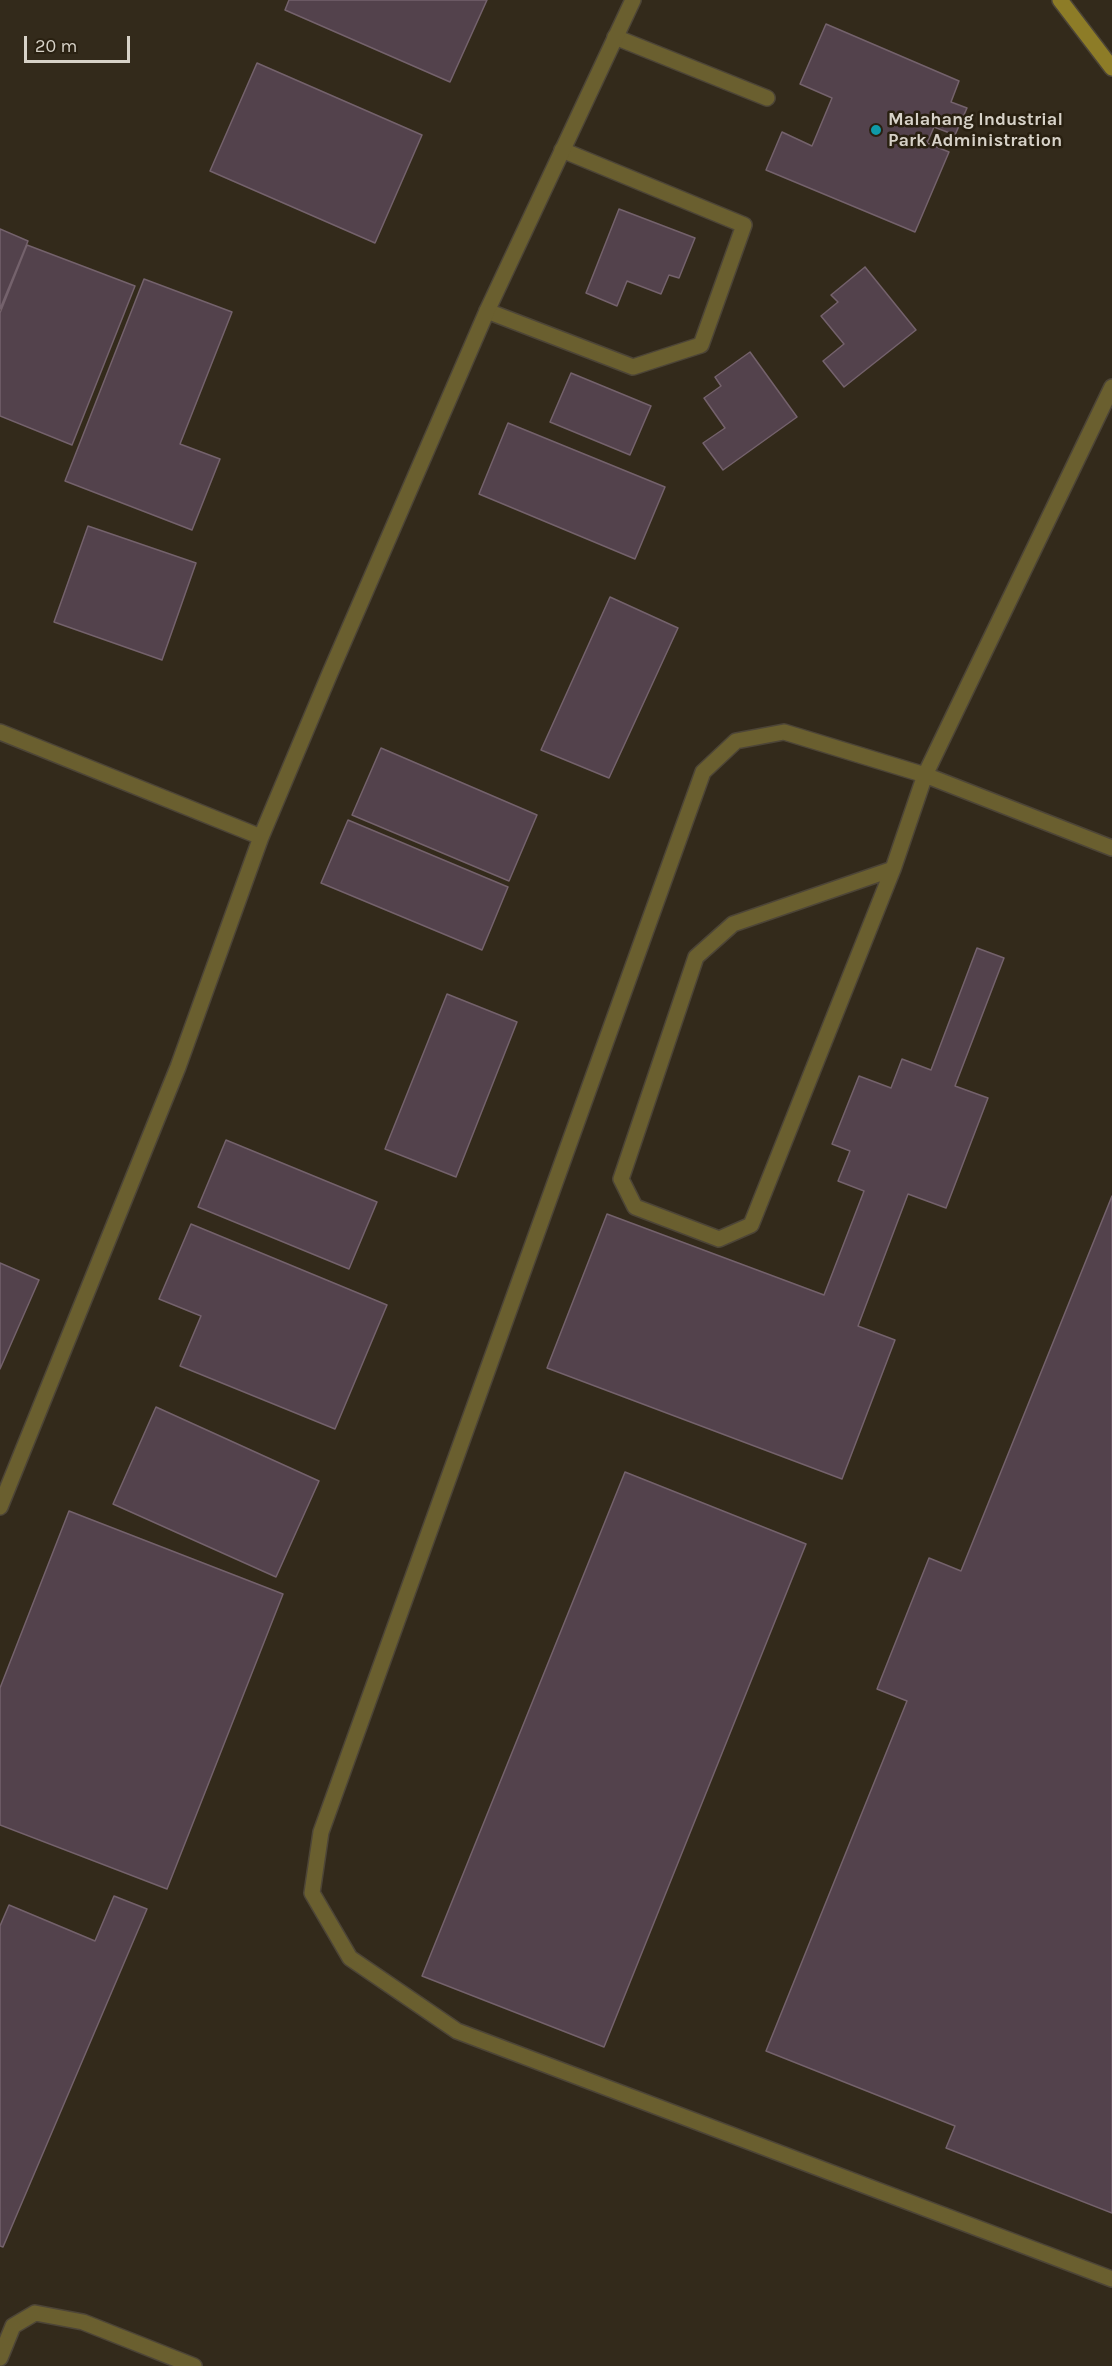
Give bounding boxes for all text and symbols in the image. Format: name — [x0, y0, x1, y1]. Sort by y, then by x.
scale bar — [27, 24, 134, 62]
text: 20 m — [35, 35, 77, 57]
place label: Malahang Industrial Park Administration — [888, 109, 1063, 152]
marker: Malahang Industrial Park Administration — [869, 123, 883, 137]

